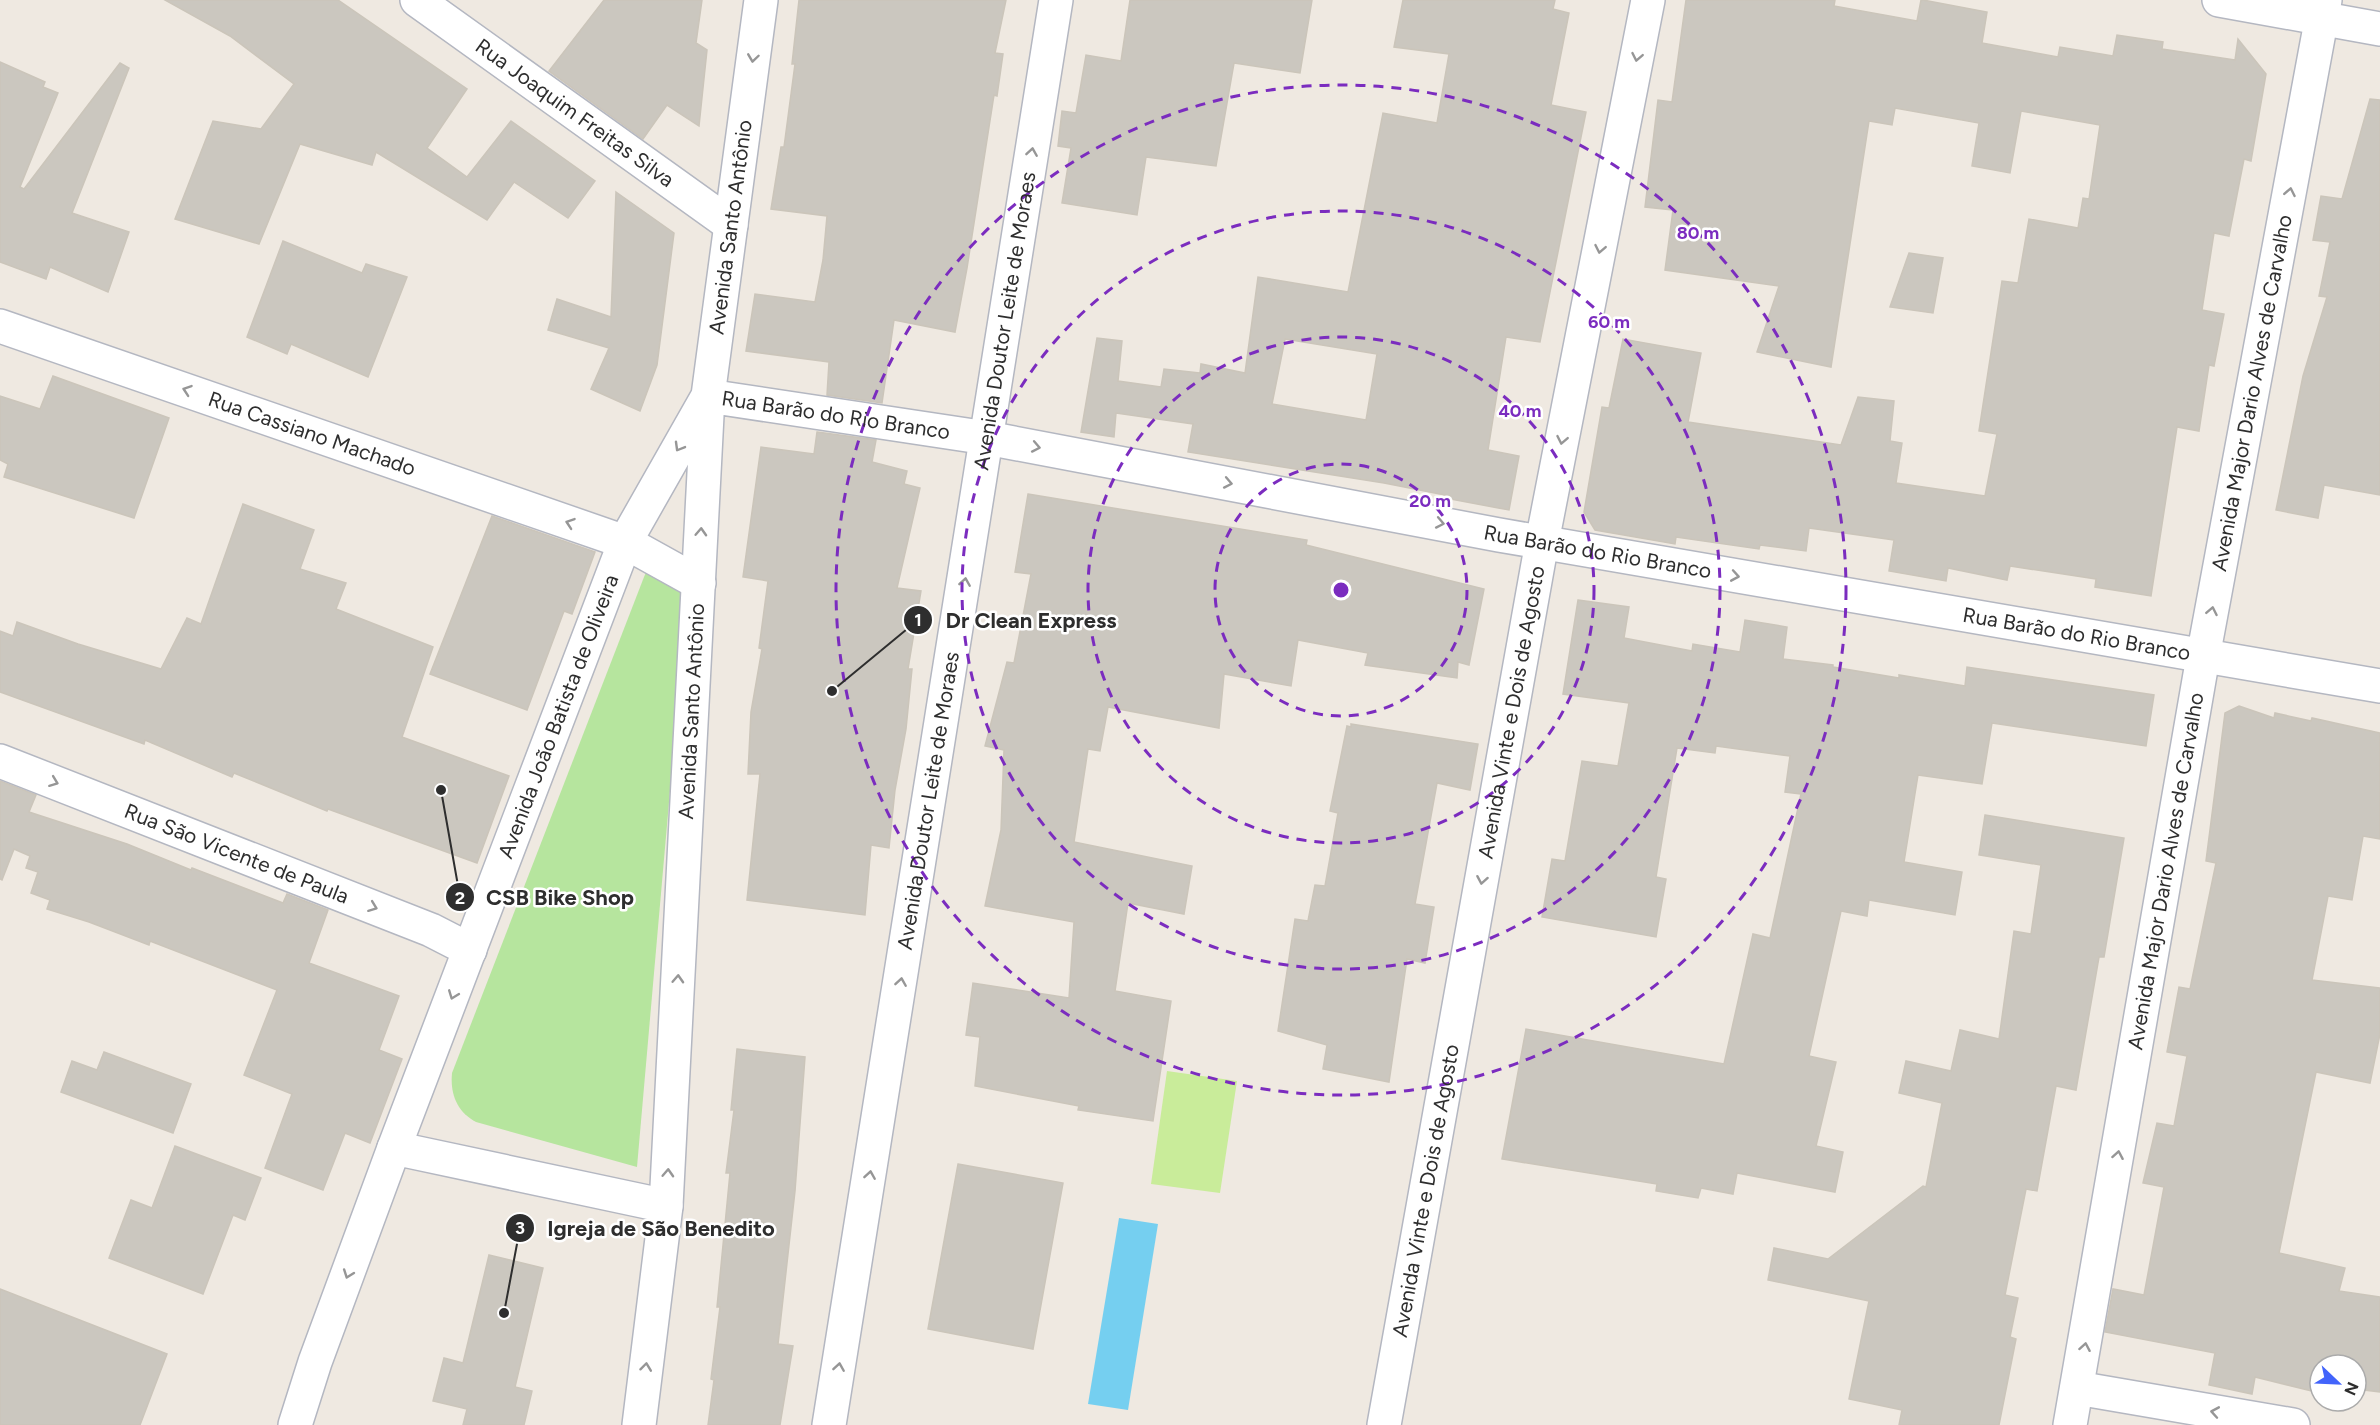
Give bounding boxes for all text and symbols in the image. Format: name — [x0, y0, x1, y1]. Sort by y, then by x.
street label: Rua Joaquim Freitas Silva — [471, 33, 679, 192]
one-way arrow — [1631, 52, 1644, 62]
one-way arrow — [747, 53, 759, 63]
street label: Avenida Santo Antônio — [703, 118, 757, 336]
one-way arrow — [1025, 147, 1038, 157]
street label: Avenida Doutor Leite de Moraes — [968, 170, 1040, 472]
one-way arrow — [2283, 187, 2296, 197]
street label: Avenida Major Dario Alves de Carvalho — [2206, 213, 2297, 573]
text: 80 m — [1677, 222, 1719, 244]
one-way arrow — [1594, 243, 1607, 253]
text: 60 m — [1588, 311, 1630, 333]
one-way arrow — [182, 385, 193, 398]
street label: Rua Barão do Rio Branco — [720, 385, 952, 444]
street label: Rua Cassiano Machado — [205, 386, 419, 481]
text: 40 m — [1498, 400, 1542, 422]
one-way arrow — [1556, 435, 1569, 445]
one-way arrow — [1031, 440, 1041, 453]
one-way arrow — [675, 441, 687, 451]
one-way arrow — [1222, 476, 1232, 489]
text: 20 m — [1409, 490, 1451, 512]
one-way arrow — [1434, 516, 1444, 529]
one-way arrow — [565, 517, 576, 530]
street label: Rua Barão do Rio Branco — [1482, 519, 1713, 583]
one-way arrow — [695, 528, 708, 537]
street label: Avenida Vinte e Dois de Agosto — [1473, 564, 1550, 861]
one-way arrow — [1731, 569, 1740, 581]
street label: Avenida João Batista de Oliveira — [493, 571, 623, 862]
one-way arrow — [958, 578, 970, 587]
centre of rings — [1331, 580, 1351, 600]
callout: Dr Clean Express — [903, 600, 1128, 640]
street label: Rua Barão do Rio Branco — [1961, 602, 2192, 665]
street label: Avenida Santo Antônio — [673, 603, 709, 820]
one-way arrow — [2205, 606, 2218, 616]
text: Dr Clean Express — [946, 607, 1116, 634]
text: 1 — [914, 609, 922, 631]
street label: Avenida Doutor Leite de Moraes — [892, 650, 964, 952]
street label: Avenida Major Dario Alves de Carvalho — [2122, 691, 2209, 1052]
one-way arrow — [48, 775, 59, 787]
street label: Rua São Vicente de Paula — [121, 798, 352, 909]
one-way arrow — [1476, 875, 1489, 885]
callout: CSB Bike Shop — [445, 877, 646, 917]
text: CSB Bike Shop — [486, 884, 634, 911]
text: 2 — [455, 887, 465, 909]
one-way arrow — [367, 900, 378, 912]
one-way arrow — [672, 974, 685, 983]
one-way arrow — [894, 978, 906, 987]
one-way arrow — [447, 989, 460, 1000]
street label: Avenida Vinte e Dois de Agosto — [1387, 1042, 1464, 1339]
one-way arrow — [2111, 1150, 2123, 1159]
one-way arrow — [661, 1169, 674, 1178]
one-way arrow — [863, 1170, 875, 1179]
callout: Igreja de São Benedito — [505, 1208, 786, 1248]
text: Igreja de São Benedito — [547, 1215, 775, 1242]
text: 3 — [515, 1217, 525, 1239]
one-way arrow — [343, 1268, 355, 1279]
one-way arrow — [2078, 1342, 2090, 1351]
north arrow — [2308, 1353, 2368, 1413]
one-way arrow — [639, 1362, 652, 1372]
one-way arrow — [832, 1363, 844, 1372]
text: N — [2340, 1379, 2363, 1398]
one-way arrow — [2210, 1406, 2220, 1418]

